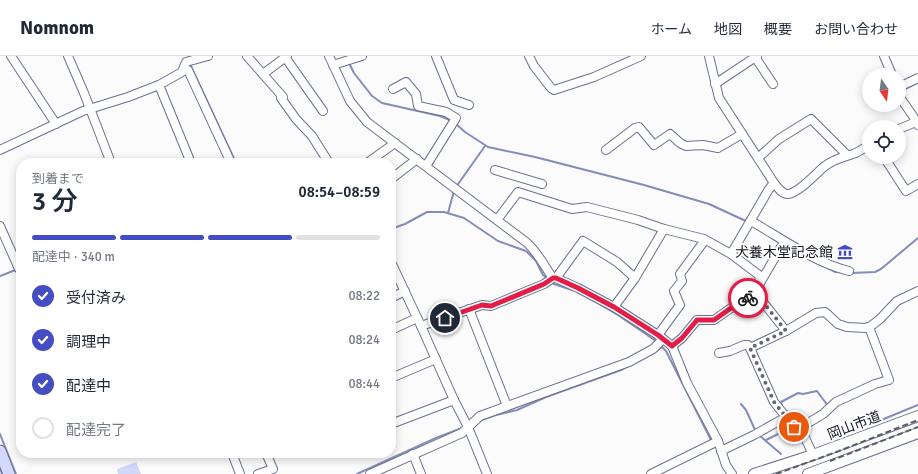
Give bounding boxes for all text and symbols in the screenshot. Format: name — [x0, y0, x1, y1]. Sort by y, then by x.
text: Nomnom — [20, 16, 94, 40]
text: ホーム — [650, 21, 692, 38]
text: 地図 — [714, 21, 742, 38]
text: 概要 — [764, 21, 792, 38]
text: お問い合わせ — [814, 21, 898, 38]
north arrow — [862, 68, 906, 112]
map controls — [862, 68, 906, 164]
button: locate — [862, 120, 906, 164]
text: 到着まで — [32, 171, 84, 187]
text: 08:54–08:59 — [299, 183, 380, 201]
text: 3 分 — [32, 186, 78, 218]
museum icon: 犬養木堂記念館 — [836, 243, 854, 261]
place label: 犬養木堂記念館 — [735, 244, 833, 261]
text: 配達中 · 340 m — [32, 249, 115, 265]
courier — [728, 278, 768, 318]
icon: check — [32, 285, 54, 307]
icon: bike — [737, 287, 759, 309]
text: 08:22 — [348, 288, 380, 304]
text: 受付済み — [66, 289, 126, 307]
pin — [428, 301, 462, 335]
icon: home — [434, 307, 456, 329]
icon: check — [32, 329, 54, 351]
text: 08:24 — [348, 332, 380, 348]
text: 調理中 — [66, 333, 111, 351]
icon: check — [32, 373, 54, 395]
text: 08:44 — [348, 376, 380, 392]
text: 配達中 — [66, 377, 111, 395]
street label: 岡山市道 — [825, 407, 883, 443]
pin — [777, 410, 811, 444]
icon: bag — [783, 416, 805, 438]
text: 配達完了 — [66, 421, 126, 439]

